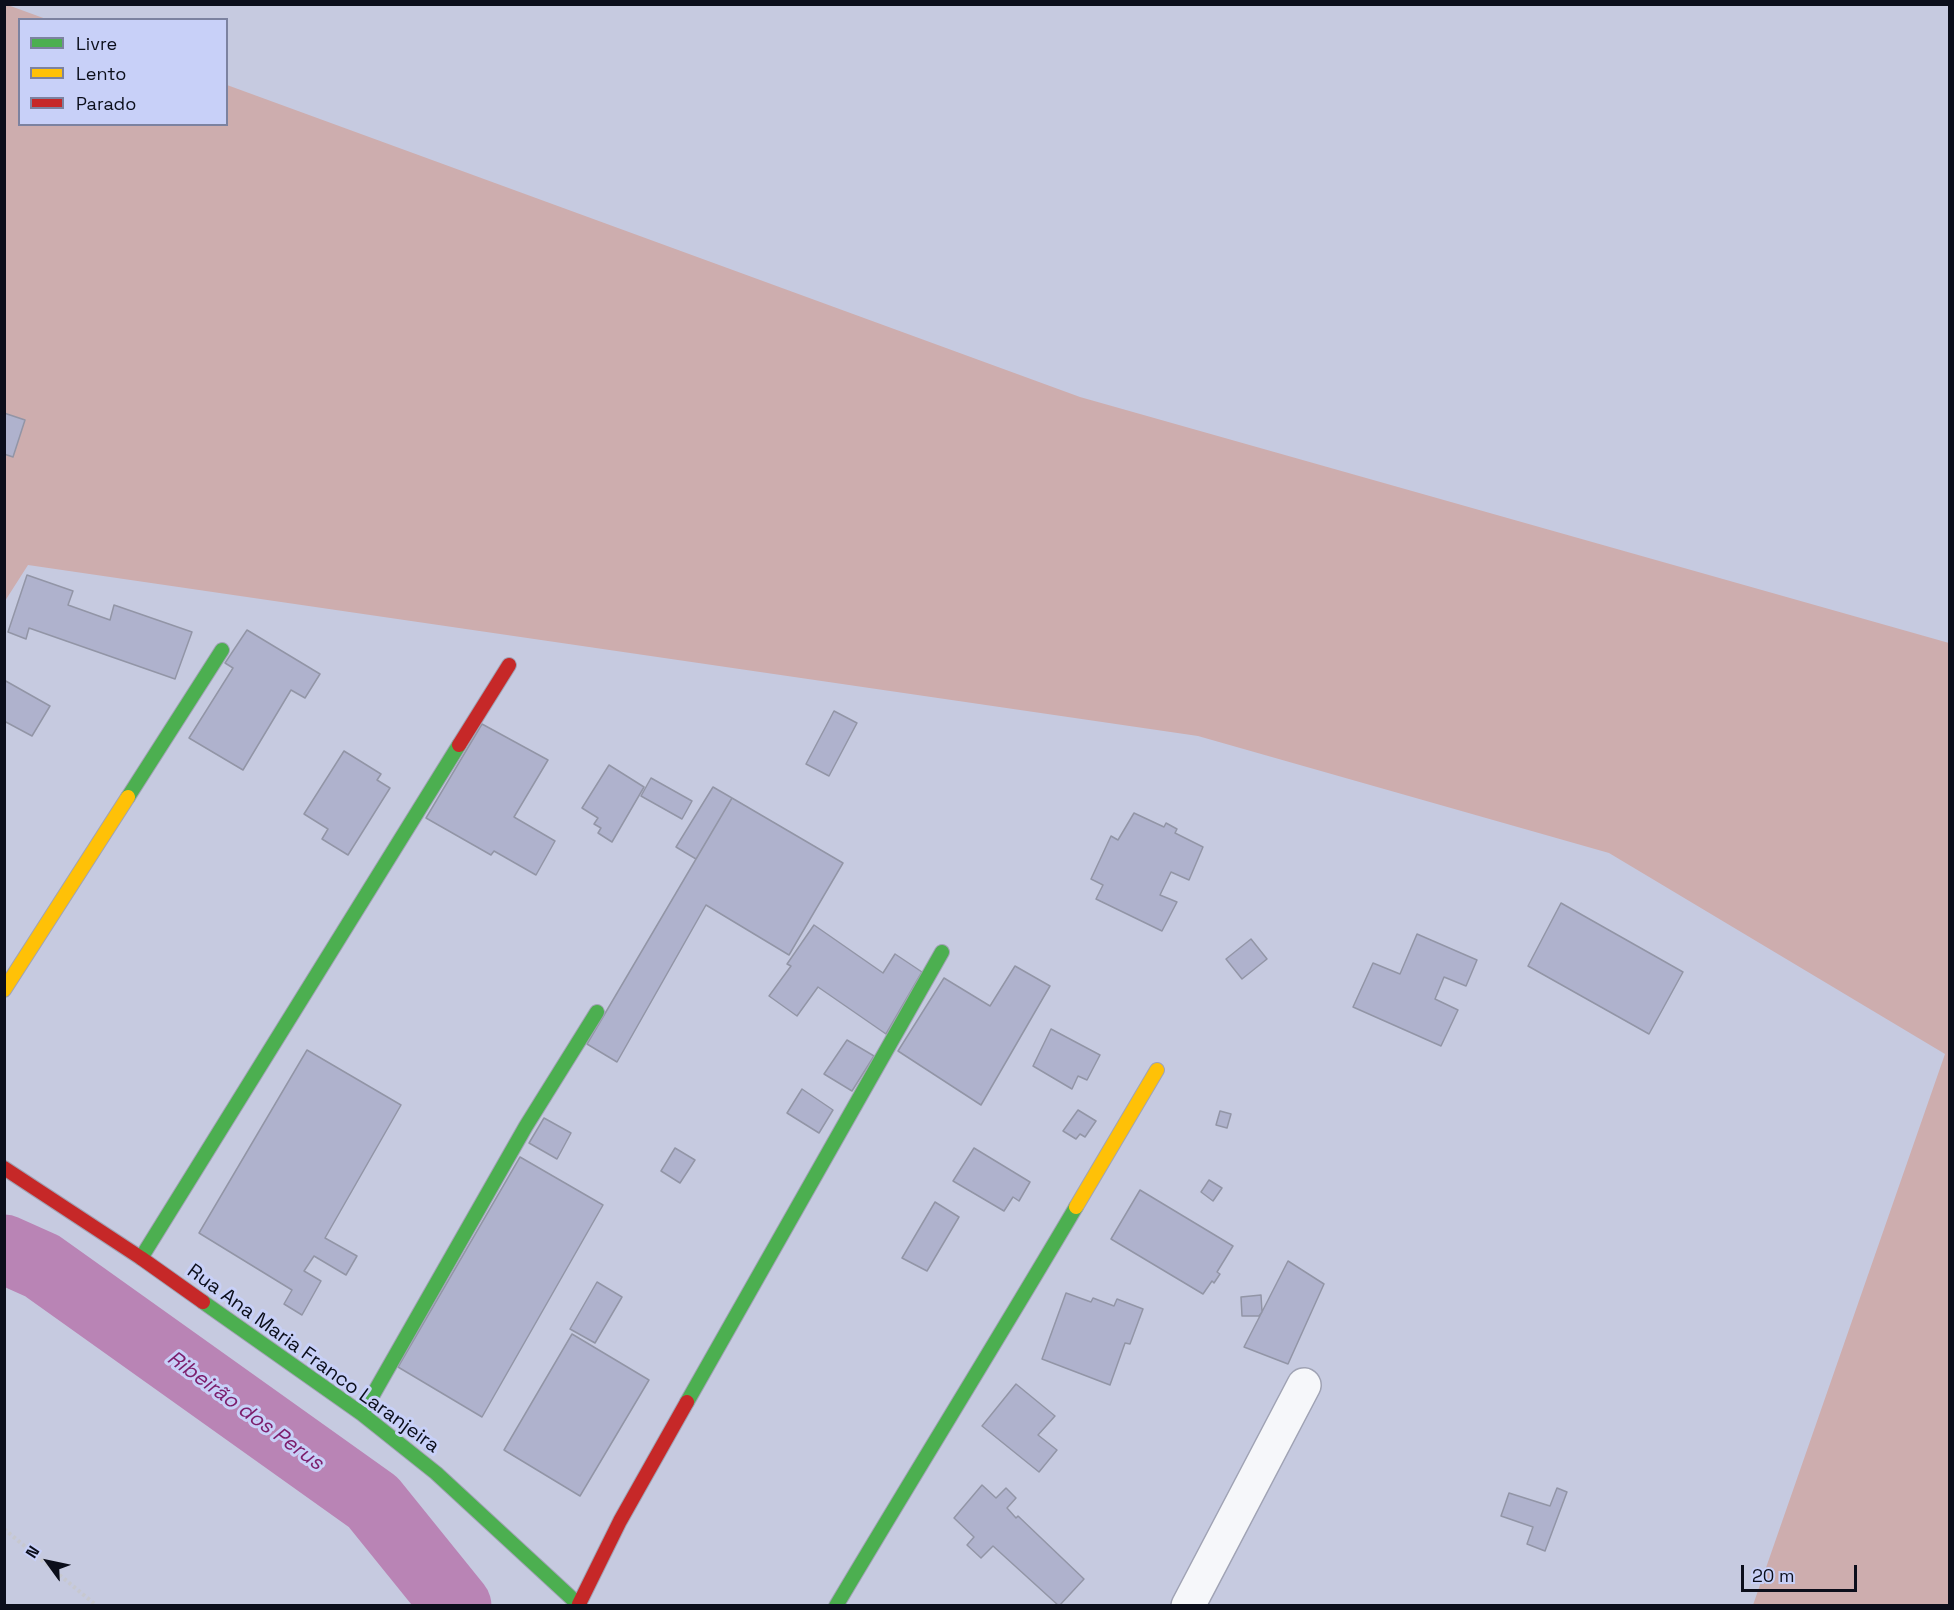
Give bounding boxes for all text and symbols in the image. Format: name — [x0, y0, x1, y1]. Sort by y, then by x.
legend — [18, 18, 228, 126]
text: Livre — [76, 32, 117, 55]
text: Lento — [76, 62, 126, 85]
text: Parado — [76, 92, 136, 115]
street label: Rua Ana Maria Franco Laranjeira — [182, 1259, 444, 1459]
water label: Ribeirão dos Perus — [162, 1346, 328, 1476]
north arrow — [18, 1532, 78, 1592]
text: N — [21, 1542, 44, 1562]
scale bar — [1744, 1553, 1860, 1591]
text: 20 m — [1752, 1564, 1795, 1587]

